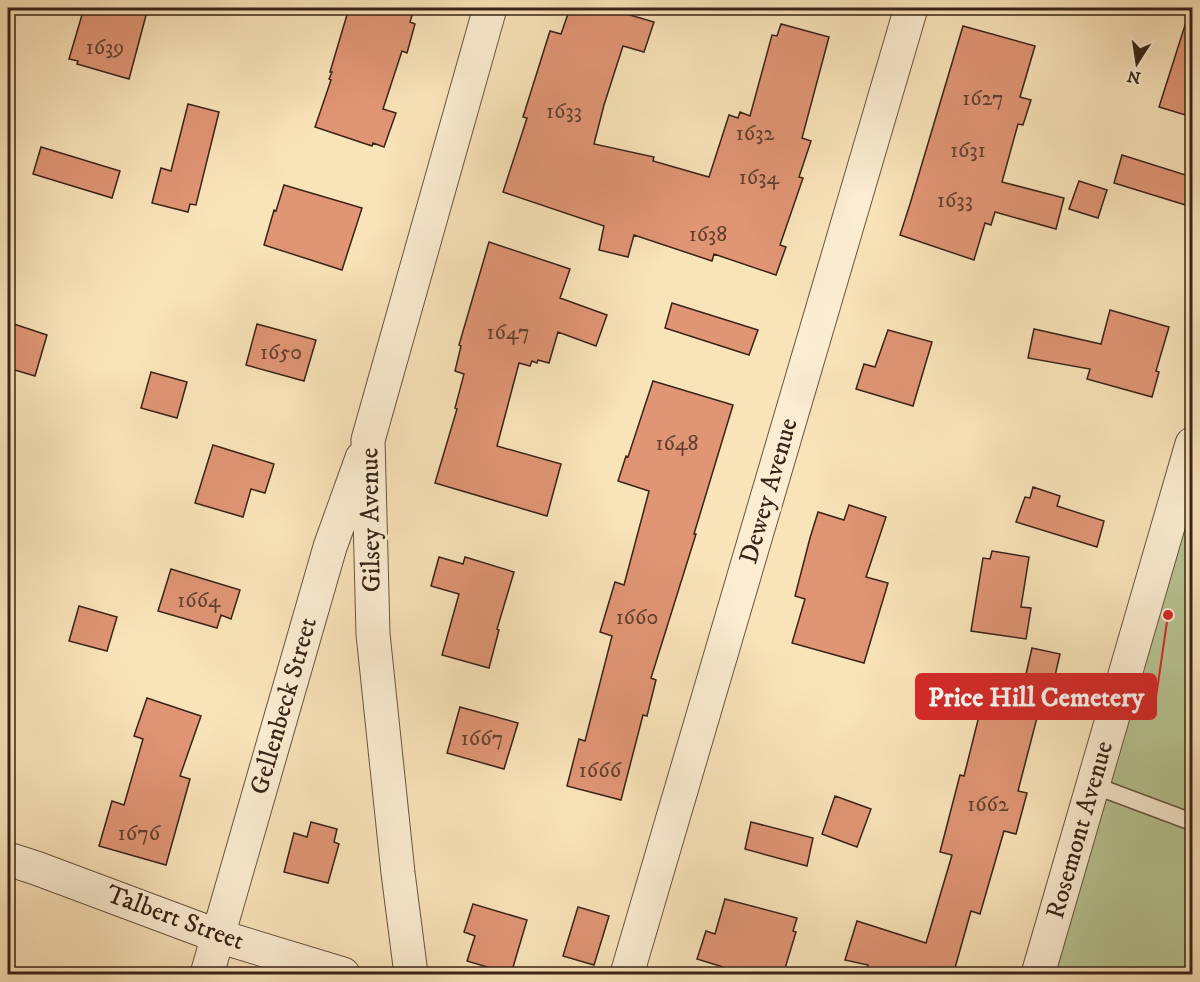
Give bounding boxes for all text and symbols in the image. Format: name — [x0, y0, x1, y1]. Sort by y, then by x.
north arrow — [1107, 33, 1167, 93]
house number: 1639 — [86, 34, 124, 61]
text: N — [1126, 66, 1143, 88]
house number: 1627 — [962, 85, 1004, 112]
house number: 1633 — [546, 98, 582, 125]
house number: 1632 — [736, 120, 774, 147]
house number: 1631 — [950, 137, 986, 164]
house number: 1634 — [739, 164, 780, 191]
house number: 1633 — [937, 187, 973, 214]
house number: 1638 — [689, 221, 727, 248]
house number: 1647 — [487, 319, 529, 346]
house number: 1650 — [260, 339, 302, 366]
street label: Dewey Avenue — [732, 414, 806, 568]
house number: 1648 — [655, 430, 699, 457]
street label: Gilsey Avenue — [353, 447, 389, 593]
house number: 1664 — [177, 587, 222, 614]
house number: 1660 — [616, 604, 658, 631]
street label: Gellenbeck Street — [243, 614, 325, 798]
callout: Price Hill Cemetery — [916, 674, 1156, 719]
text: Price Hill Cemetery — [928, 681, 1145, 715]
house number: 1667 — [461, 725, 503, 752]
street label: Rosemont Avenue — [1039, 737, 1121, 923]
house number: 1666 — [579, 757, 623, 784]
house number: 1662 — [967, 791, 1009, 818]
house number: 1676 — [118, 820, 162, 847]
street label: Talbert Street — [102, 878, 248, 958]

